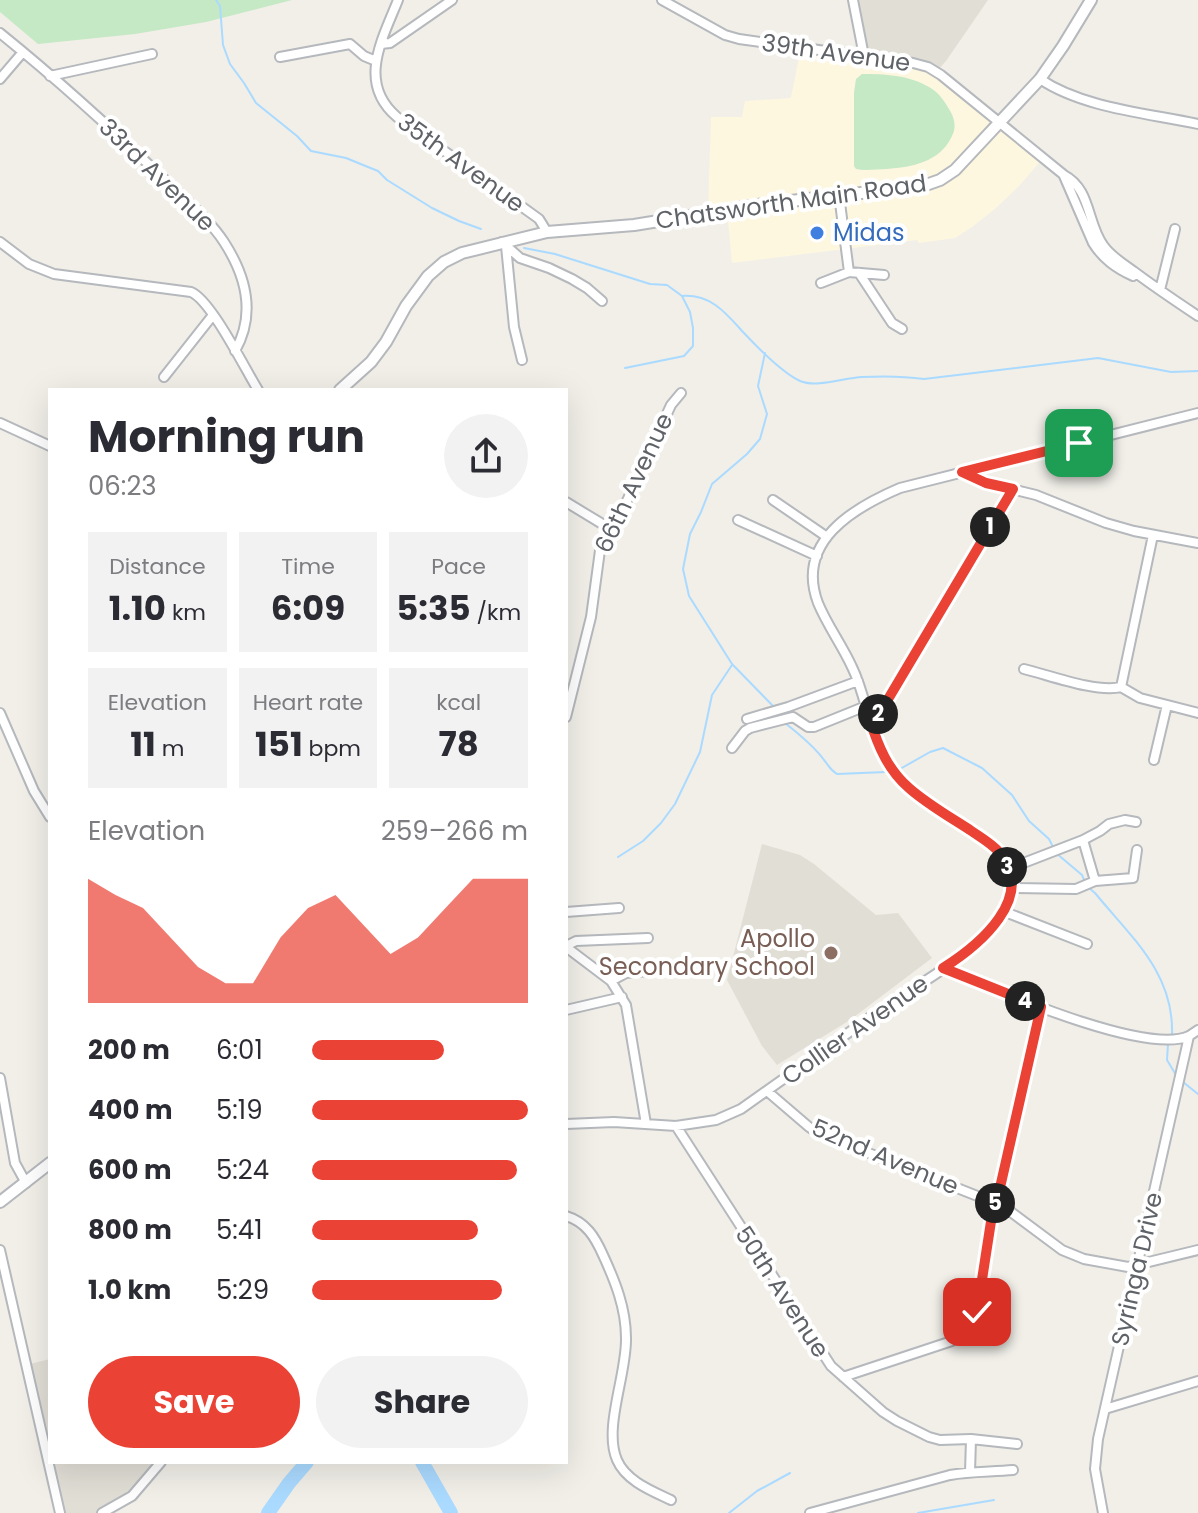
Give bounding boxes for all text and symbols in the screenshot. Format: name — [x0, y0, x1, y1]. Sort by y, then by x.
street label: 39th Avenue — [760, 26, 913, 79]
street label: 35th Avenue — [391, 105, 532, 220]
street label: 33rd Avenue — [92, 111, 223, 239]
street label: Chatsworth Main Road — [654, 166, 928, 237]
place label: Midas — [833, 216, 905, 249]
marker: Midas — [808, 224, 826, 242]
text: Morning run — [88, 406, 365, 467]
street label: 66th Avenue — [587, 407, 680, 558]
pin — [1045, 409, 1113, 477]
button: share — [444, 414, 528, 498]
icon: arrive — [1057, 421, 1101, 465]
text: 06:23 — [88, 468, 157, 504]
pin: 1 — [970, 507, 1010, 547]
text: 1 — [986, 511, 994, 542]
text: Distance — [109, 551, 206, 582]
text: Time — [281, 551, 335, 582]
text: Pace — [431, 551, 486, 582]
text: 1.10 — [109, 584, 166, 632]
text: 6:09 — [271, 584, 345, 632]
text: 5:35 — [396, 584, 471, 632]
text: km — [166, 597, 206, 628]
text: /km — [471, 597, 521, 628]
text: Elevation — [108, 687, 207, 718]
text: Heart rate — [253, 687, 363, 718]
text: kcal — [436, 687, 481, 718]
pin: 2 — [858, 694, 898, 734]
text: 2 — [872, 698, 884, 729]
text: 11 — [130, 720, 156, 768]
text: 151 — [255, 720, 303, 768]
text: 78 — [439, 720, 479, 768]
text: m — [156, 733, 184, 764]
text: bpm — [303, 733, 361, 764]
text: Elevation — [88, 813, 205, 849]
text: 259–266 m — [381, 813, 528, 849]
pin: 3 — [987, 847, 1027, 887]
text: 3 — [1000, 851, 1014, 882]
place label: Apollo Secondary School — [599, 922, 815, 983]
marker: Apollo Secondary School — [822, 944, 840, 962]
street label: Collier Avenue — [775, 967, 935, 1092]
pin: 4 — [1005, 981, 1045, 1021]
text: 4 — [1018, 985, 1032, 1016]
text: 200 m — [88, 1032, 170, 1068]
text: 6:01 — [216, 1032, 263, 1068]
text: 400 m — [88, 1092, 173, 1128]
text: 5:19 — [216, 1092, 263, 1128]
street label: 52nd Avenue — [806, 1111, 964, 1202]
text: 600 m — [88, 1152, 172, 1188]
text: 5:24 — [216, 1152, 269, 1188]
pin: 5 — [975, 1183, 1015, 1223]
text: 5 — [988, 1187, 1002, 1218]
street label: Syringa Drive — [1103, 1189, 1170, 1349]
text: 800 m — [88, 1212, 172, 1248]
text: 5:41 — [216, 1212, 263, 1248]
street label: 50th Avenue — [728, 1220, 837, 1364]
text: 1.0 km — [88, 1272, 171, 1308]
text: 5:29 — [216, 1272, 269, 1308]
pin — [943, 1278, 1011, 1346]
icon: check — [955, 1290, 999, 1334]
button: Save — [88, 1356, 300, 1448]
button: Share — [316, 1356, 528, 1448]

